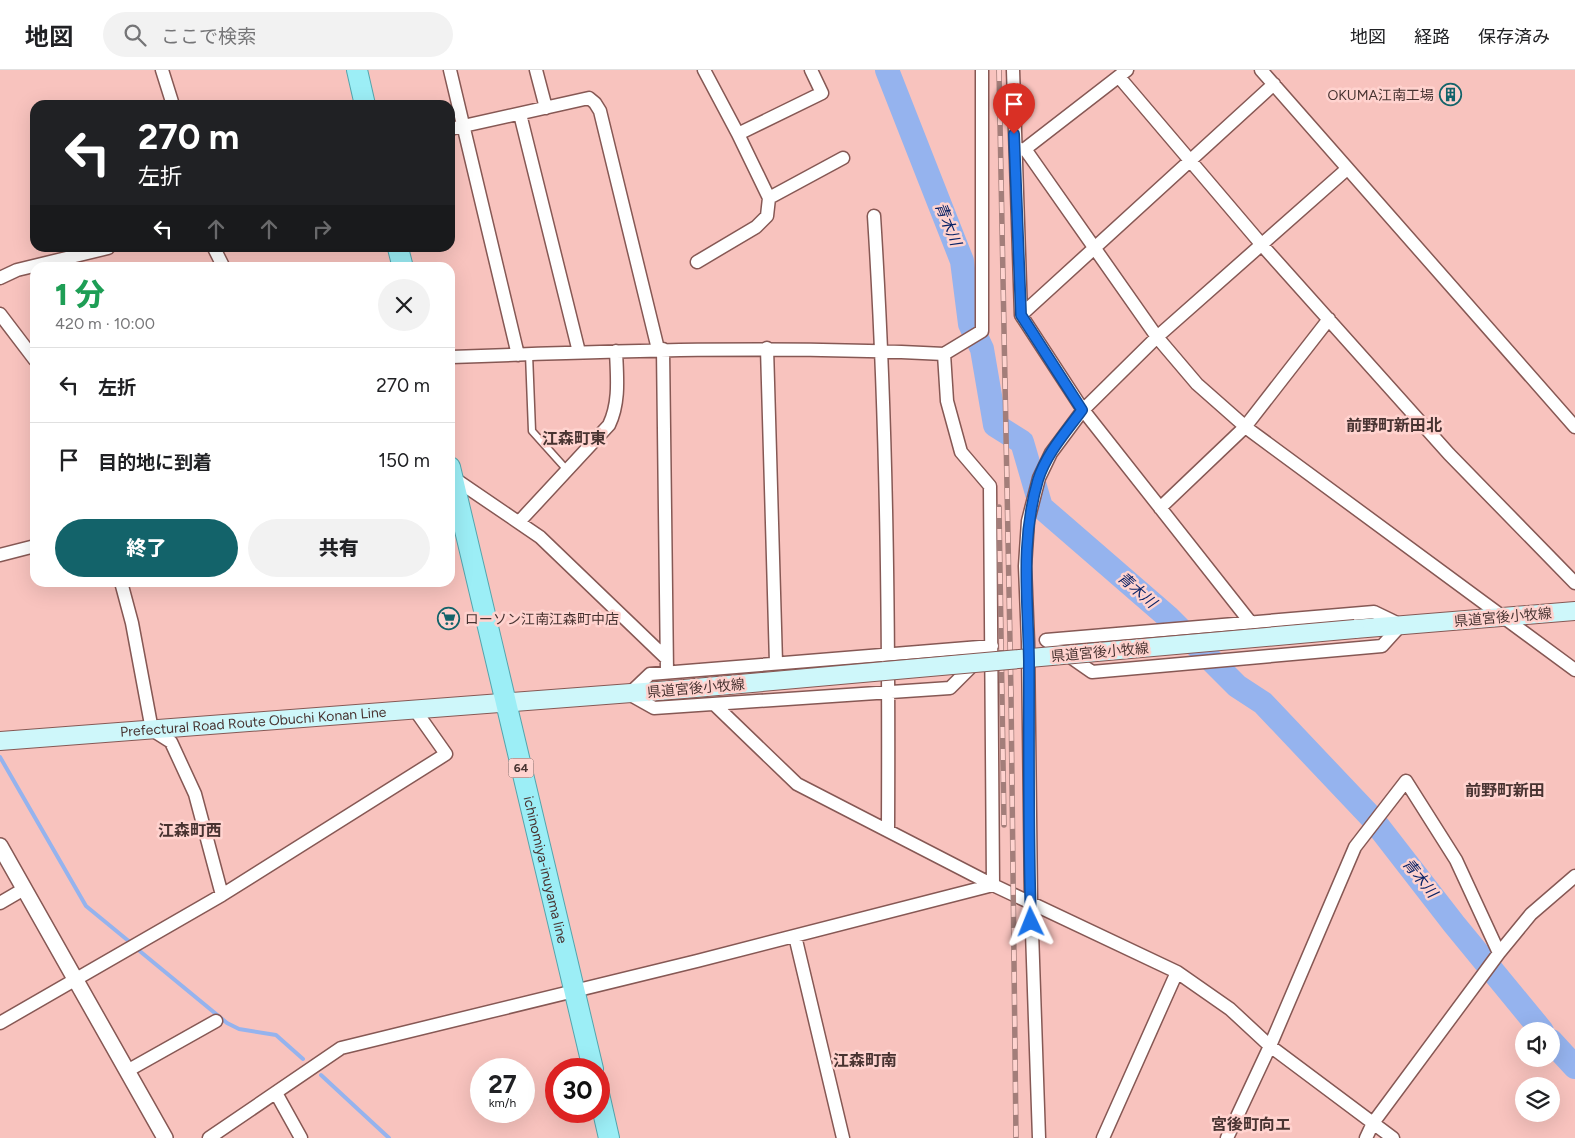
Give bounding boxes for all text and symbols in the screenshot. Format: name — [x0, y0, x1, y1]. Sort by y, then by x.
search box — [103, 12, 453, 57]
icon: search — [121, 21, 149, 49]
text: 地図 — [25, 22, 73, 51]
text: ここで検索 — [161, 25, 256, 48]
text: 地図 — [1350, 26, 1386, 48]
text: 経路 — [1414, 26, 1450, 48]
text: 保存済み — [1478, 26, 1550, 48]
pin — [993, 83, 1035, 134]
building icon: OKUMA江南工場 — [1438, 83, 1462, 107]
place label: OKUMA江南工場 — [1327, 87, 1434, 104]
icon: arrive — [1000, 90, 1028, 118]
text: 270 m — [138, 116, 239, 158]
icon: left — [55, 120, 120, 185]
text: 左折 — [138, 163, 182, 190]
water label: 青木川 — [931, 200, 966, 250]
icon: left — [149, 215, 177, 243]
icon: ahead — [202, 215, 230, 243]
icon: ahead — [255, 215, 283, 243]
icon: right — [308, 215, 336, 243]
text: 1 分 — [55, 276, 105, 313]
button: close — [378, 279, 430, 331]
text: 420 m · 10:00 — [55, 314, 155, 333]
icon: left — [55, 371, 83, 399]
text: 270 m — [376, 374, 430, 397]
text: 左折 — [98, 376, 136, 399]
district label: 前野町新田北 — [1346, 416, 1442, 435]
district label: 江森町東 — [542, 429, 606, 448]
icon: arrive — [55, 446, 83, 474]
text: 150 m — [378, 449, 430, 472]
text: 目的地に到着 — [98, 451, 212, 474]
button: 終了 — [55, 519, 238, 577]
button: 共有 — [248, 519, 430, 577]
water label: 青木川 — [1114, 568, 1161, 613]
street label: 県道宮後小牧線 — [1453, 605, 1553, 630]
supermarket icon: ローソン江南江森町中店 — [437, 607, 461, 631]
place label: ローソン江南江森町中店 — [465, 611, 619, 628]
street label: 県道宮後小牧線 — [1050, 640, 1150, 665]
street label: 県道宮後小牧線 — [646, 676, 746, 701]
street label: Prefectural Road Route Obuchi Konan Line — [120, 704, 387, 741]
road number: 64 — [508, 758, 534, 778]
district label: 前野町新田 — [1465, 781, 1545, 800]
street label: ichinomiya-inuyama line — [520, 795, 571, 946]
district label: 江森町西 — [158, 821, 222, 840]
water label: 青木川 — [1399, 855, 1442, 903]
position arrow — [1004, 895, 1056, 947]
map controls — [1515, 1022, 1560, 1122]
button: sound — [1515, 1022, 1560, 1067]
district label: 江森町南 — [833, 1051, 897, 1070]
speed limit sign: 30 — [545, 1058, 610, 1123]
text: 27 — [488, 1069, 517, 1099]
button: layers — [1515, 1077, 1560, 1122]
text: km/h — [489, 1096, 516, 1110]
district label: 宮後町向エ — [1211, 1115, 1291, 1134]

